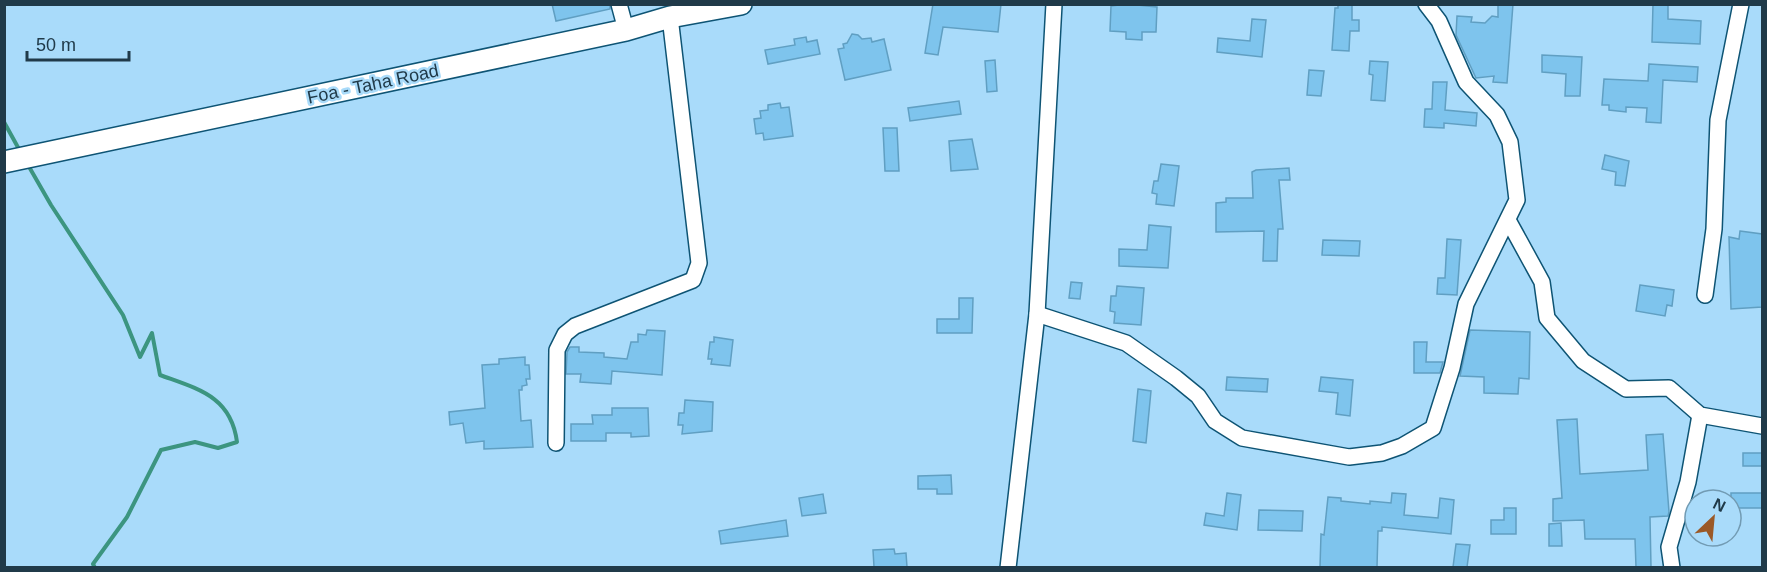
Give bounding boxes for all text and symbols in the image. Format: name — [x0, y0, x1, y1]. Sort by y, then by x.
scale bar — [27, 24, 129, 62]
text: 50 m — [36, 35, 76, 55]
street label: Foa - Taha Road — [305, 60, 441, 108]
north arrow — [1683, 488, 1743, 548]
text: N — [1710, 495, 1728, 515]

